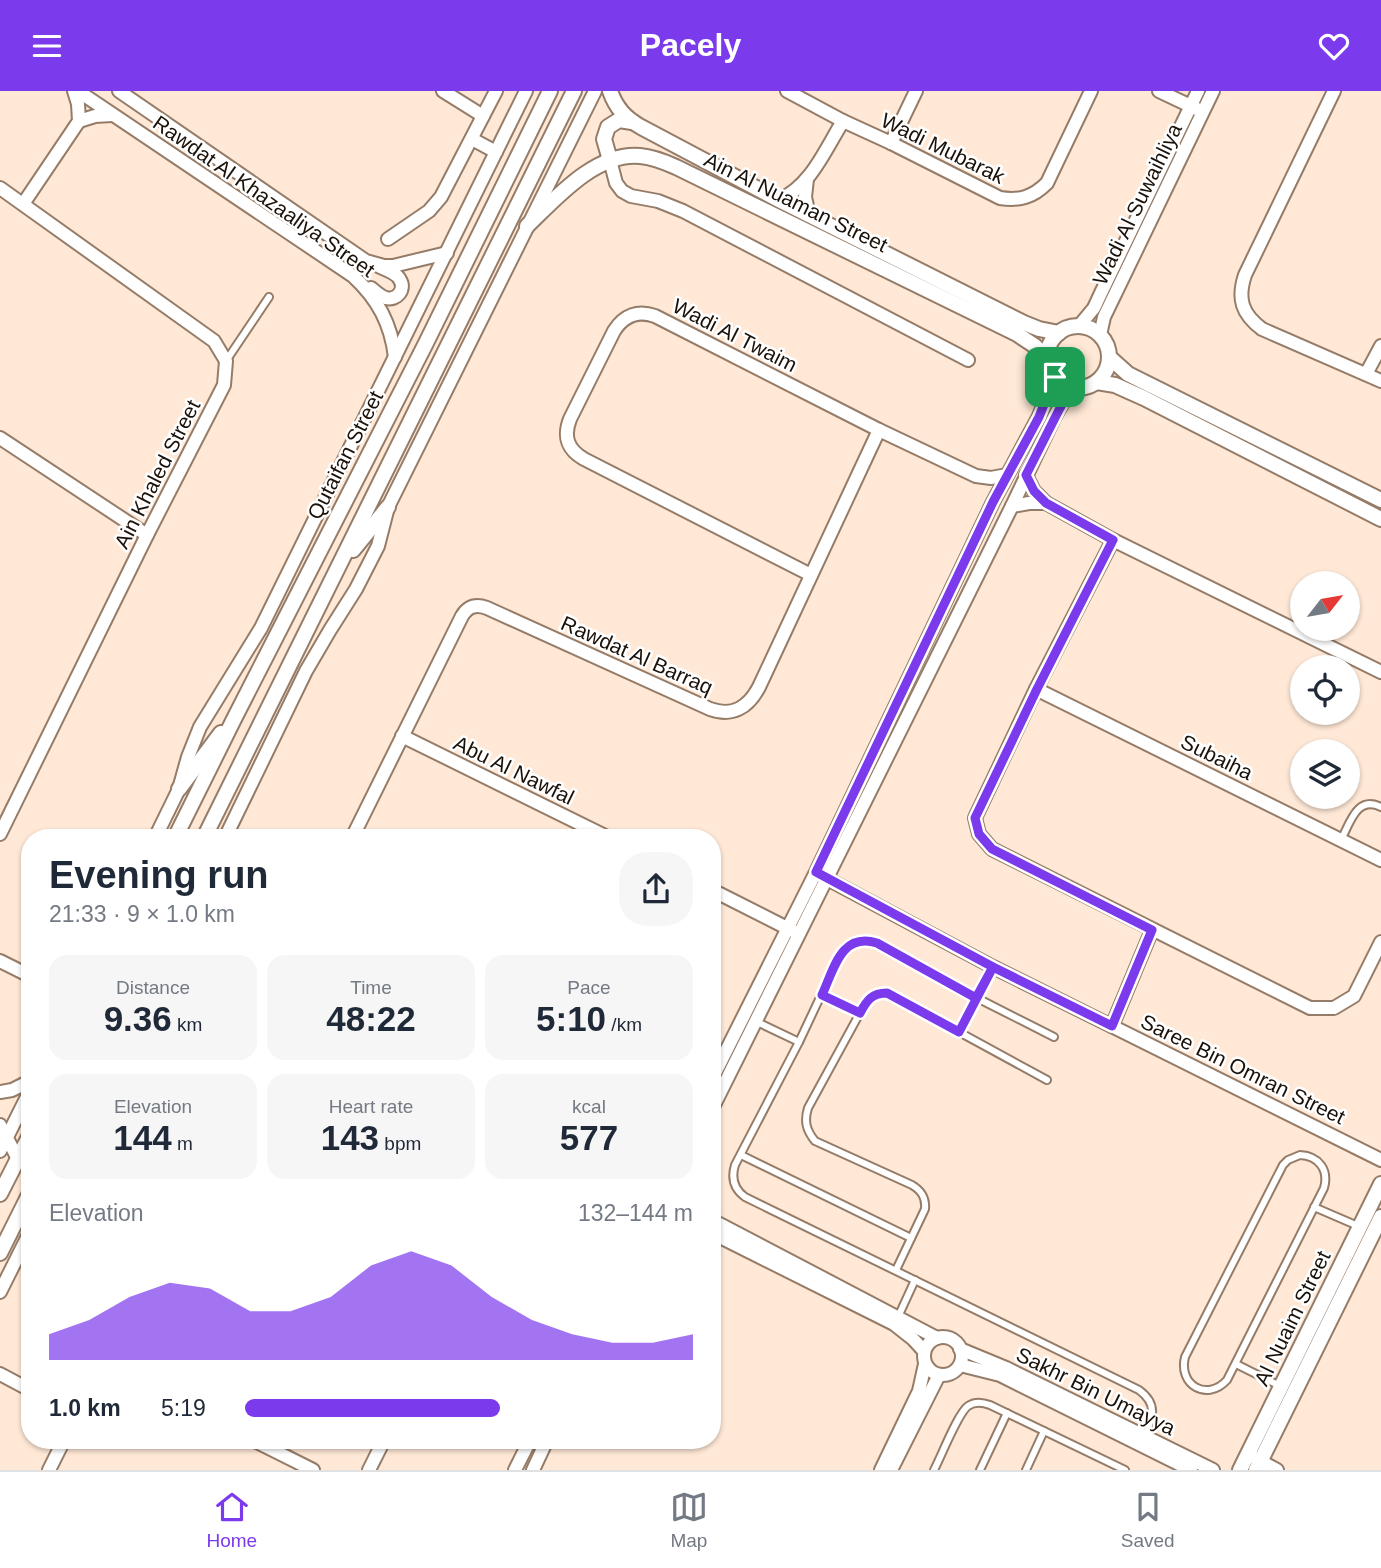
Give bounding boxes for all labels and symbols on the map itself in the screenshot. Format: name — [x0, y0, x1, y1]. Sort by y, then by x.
street label: Wadi Mubarak — [877, 108, 1009, 188]
street label: Rawdat Al Khazaaliya Street — [149, 111, 379, 282]
street label: Wadi Al Suwaihliya — [1088, 119, 1186, 288]
street label: Ain Al Nuaman Street — [701, 148, 891, 256]
street label: Wadi Al Twaim — [669, 294, 801, 376]
pin — [1025, 347, 1085, 407]
street label: Qutaifan Street — [303, 387, 387, 523]
street label: Ain Khaled Street — [110, 396, 204, 552]
north arrow — [1290, 571, 1360, 641]
street label: Rawdat Al Barraq — [558, 611, 716, 699]
street label: Subaiha — [1177, 730, 1257, 784]
street label: Abu Al Nawfal — [450, 731, 578, 809]
street label: Saree Bin Omran Street — [1137, 1010, 1349, 1129]
street label: Al Nuaim Street — [1249, 1247, 1335, 1389]
street label: Sakhr Bin Umayya — [1013, 1343, 1179, 1440]

